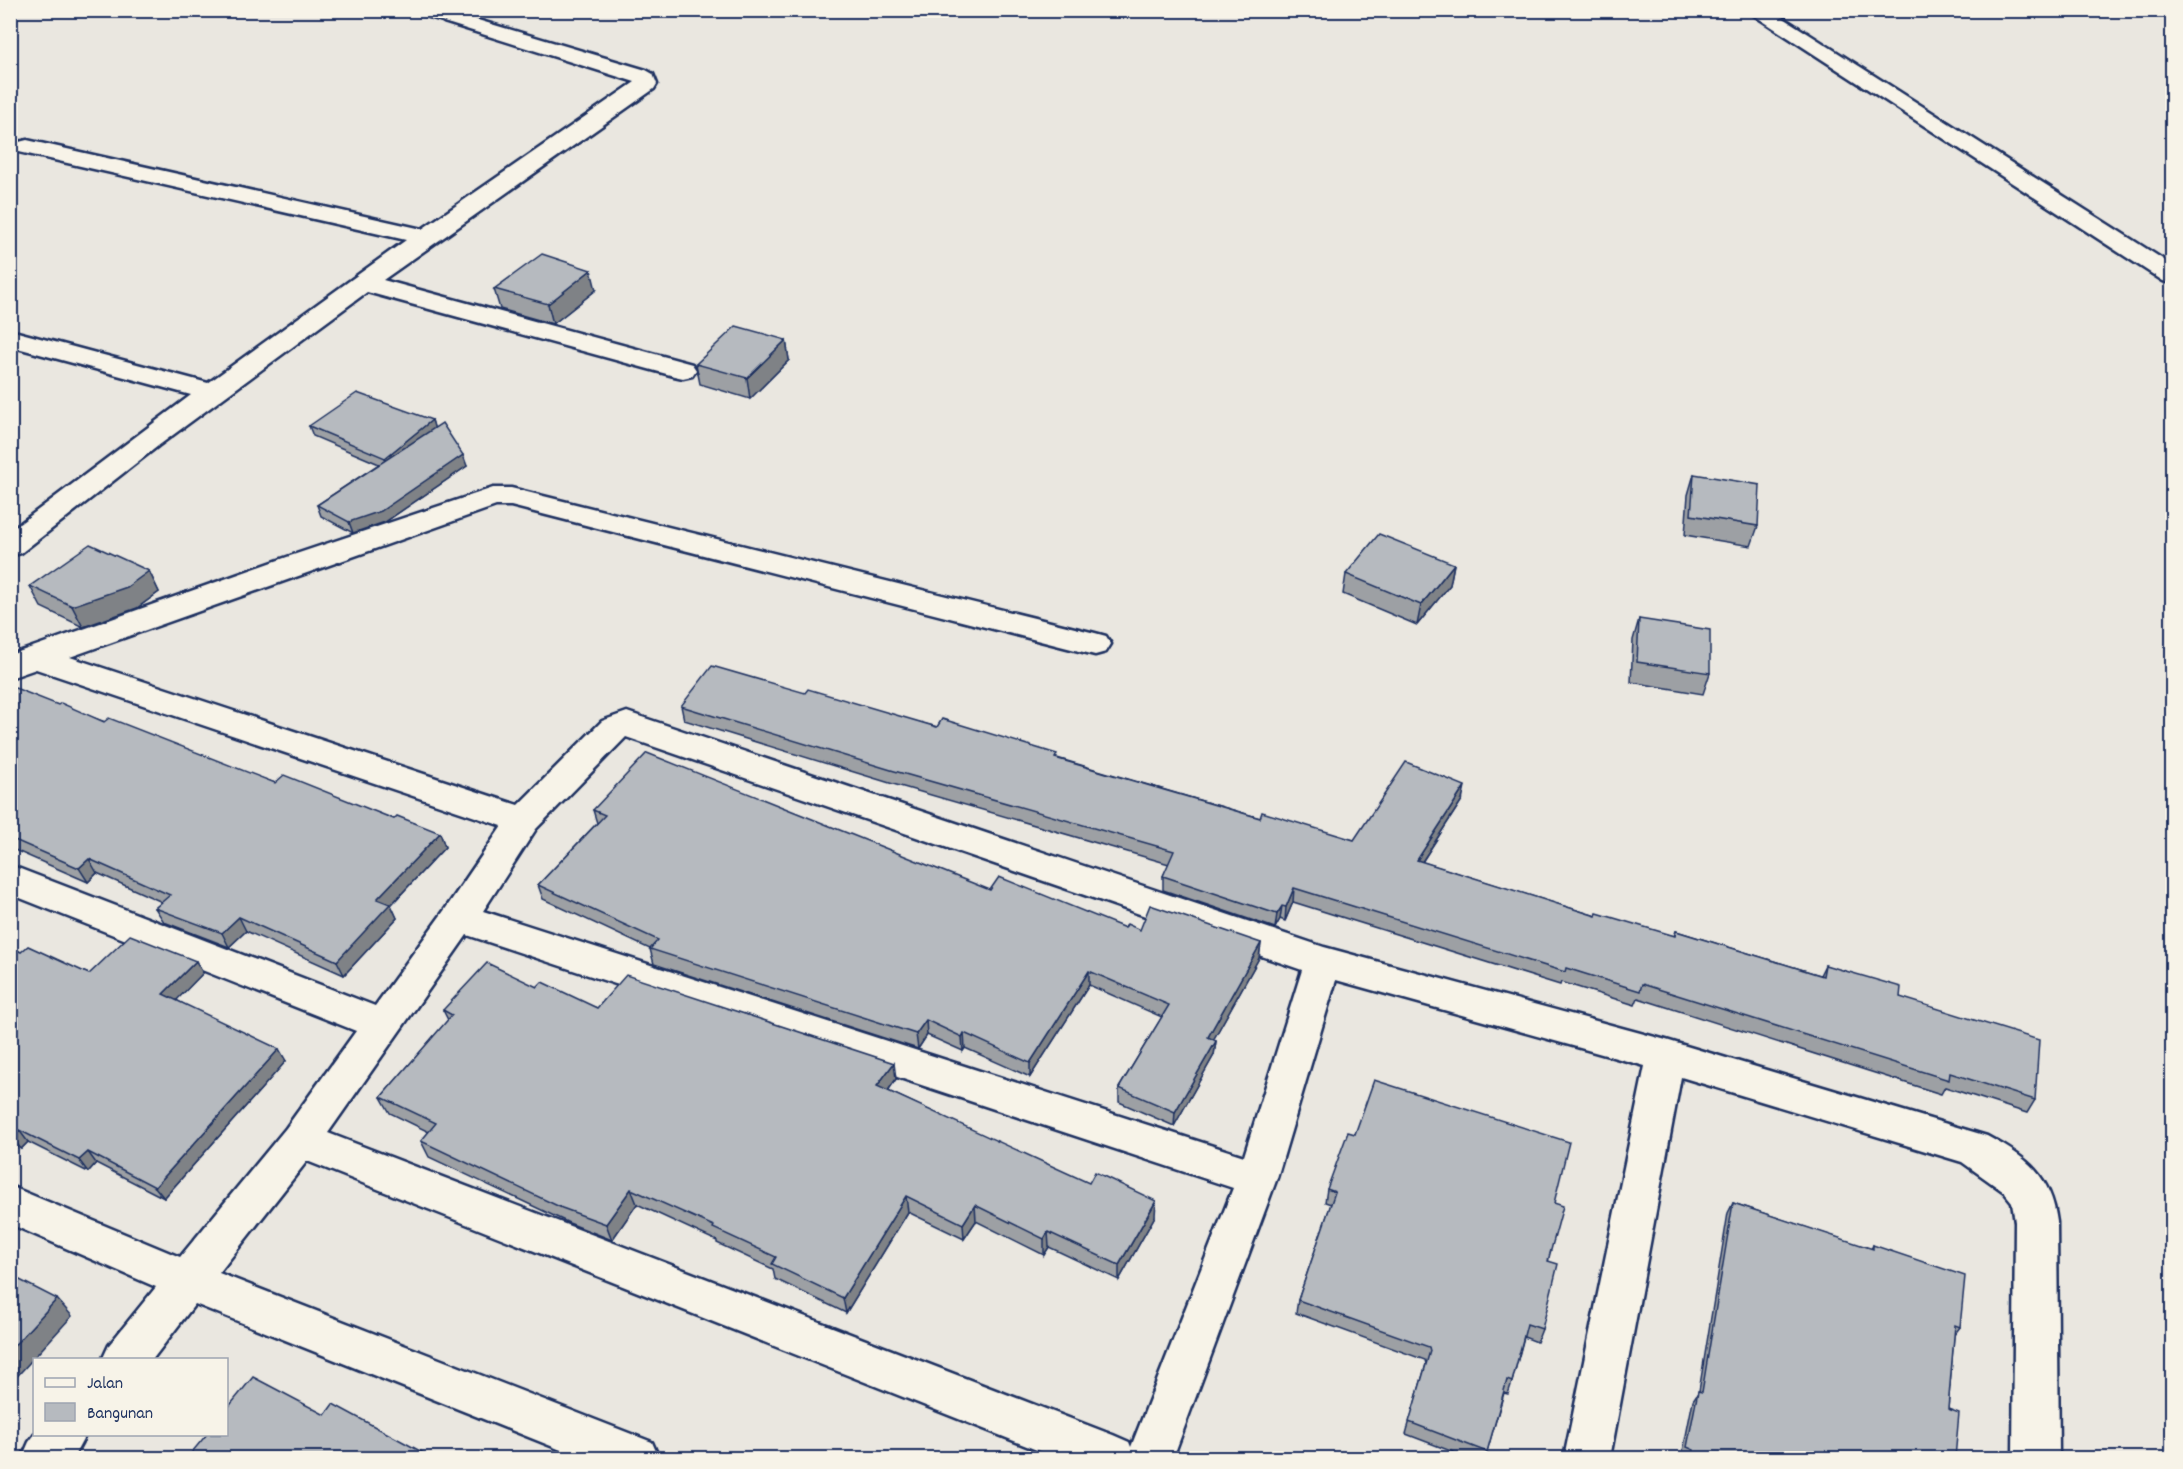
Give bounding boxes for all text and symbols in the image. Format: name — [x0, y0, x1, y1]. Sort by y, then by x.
legend — [33, 1358, 228, 1436]
text: Jalan — [87, 1372, 123, 1397]
text: Bangunan — [87, 1402, 153, 1427]

